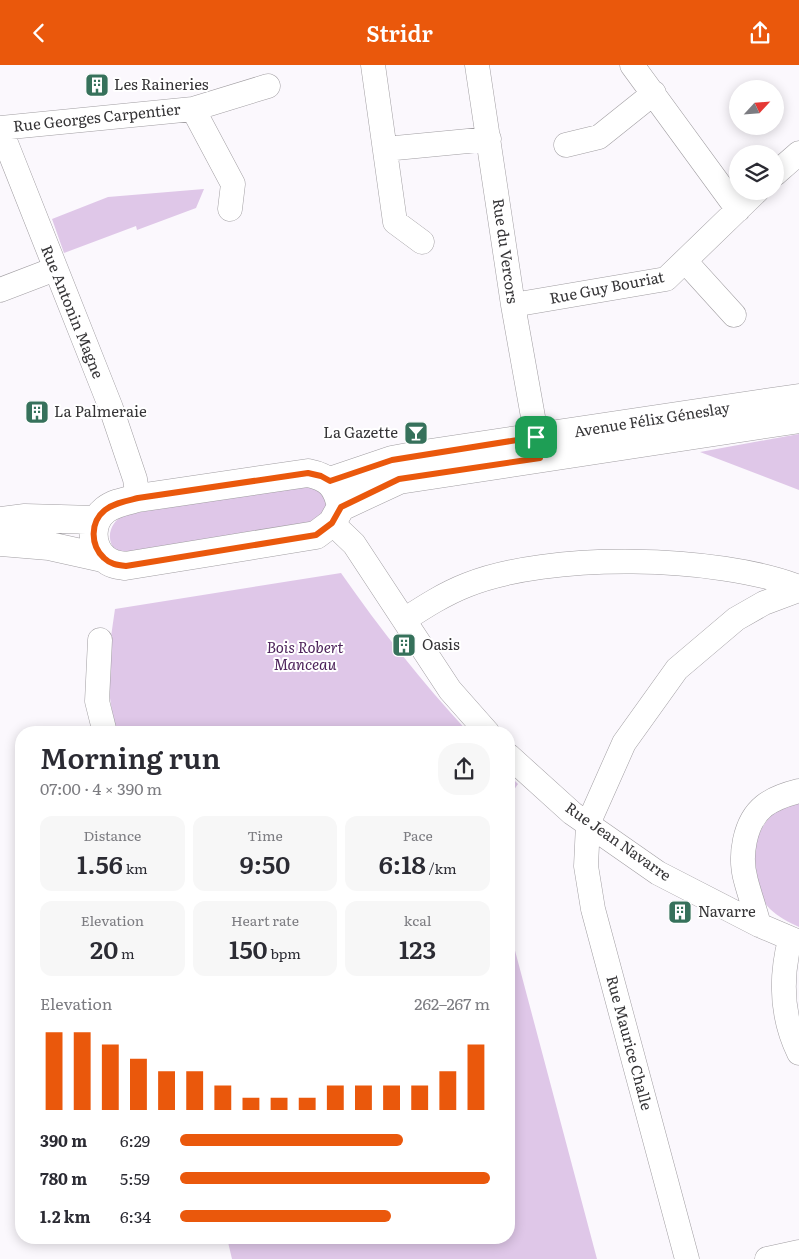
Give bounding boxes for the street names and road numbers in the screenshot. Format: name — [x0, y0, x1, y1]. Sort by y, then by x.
street label: Rue Georges Carpentier — [12, 96, 182, 137]
street label: Rue du Vercors — [488, 197, 525, 305]
street label: Rue Antonin Magne — [36, 241, 111, 382]
street label: Rue Guy Bouriat — [547, 264, 666, 309]
street label: Avenue Félix Géneslay — [572, 395, 732, 442]
street label: Rue Jean Navarre — [561, 796, 677, 886]
street label: Rue Maurice Challe — [601, 973, 660, 1113]

